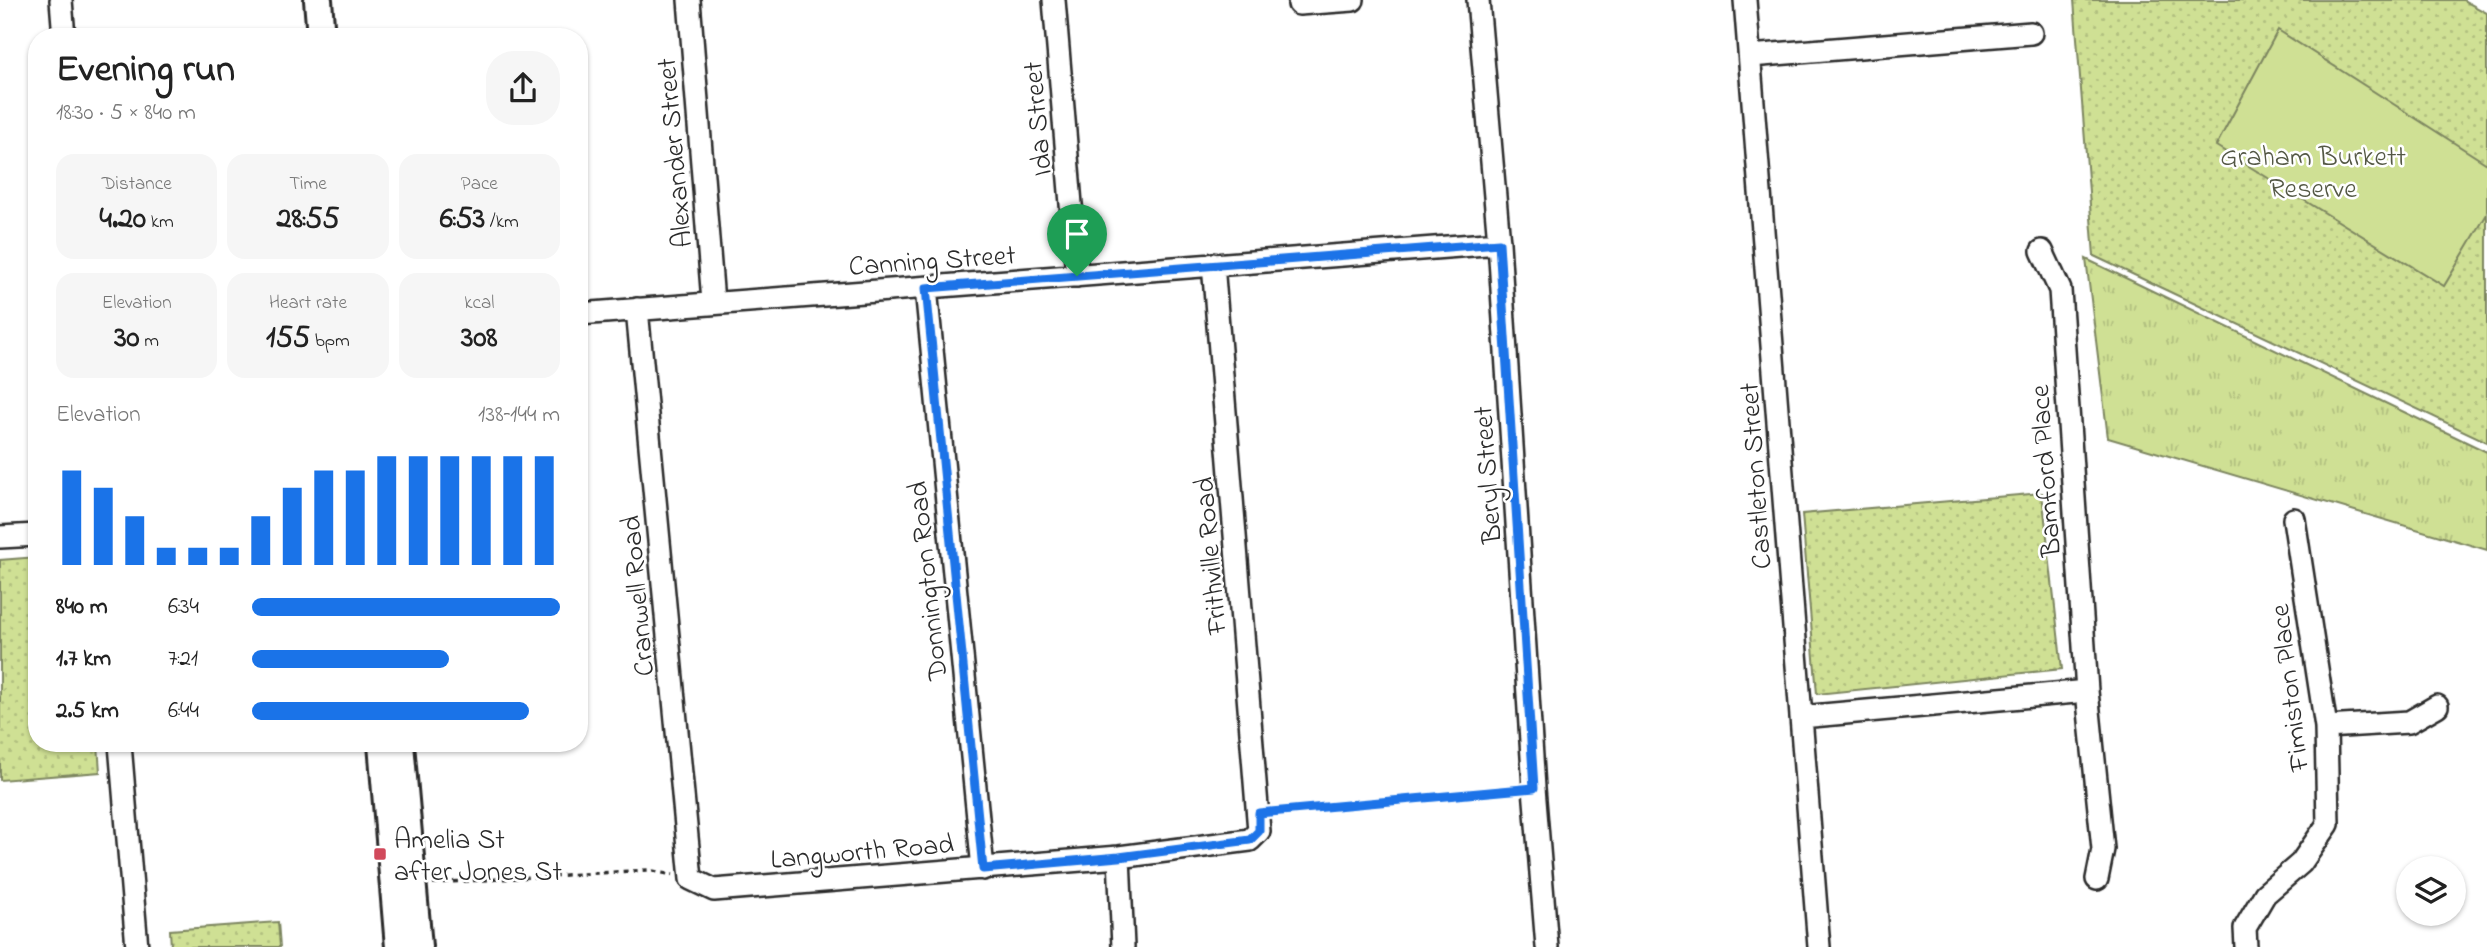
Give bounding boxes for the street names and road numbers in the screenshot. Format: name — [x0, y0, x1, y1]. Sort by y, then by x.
street label: Alexander Street — [648, 56, 705, 249]
street label: Ida Street — [1014, 60, 1065, 178]
street label: Canning Street — [847, 236, 1017, 289]
street label: Castleton Street — [1731, 381, 1784, 570]
street label: Bamford Place — [2021, 383, 2074, 559]
street label: Beryl Street — [1464, 405, 1515, 546]
street label: Frithville Road — [1185, 475, 1240, 637]
street label: Donnington Road — [899, 479, 960, 683]
street label: Cranwell Road — [612, 513, 667, 678]
street label: Fimiston Place — [2261, 601, 2322, 775]
street label: Langworth Road — [769, 825, 956, 882]

